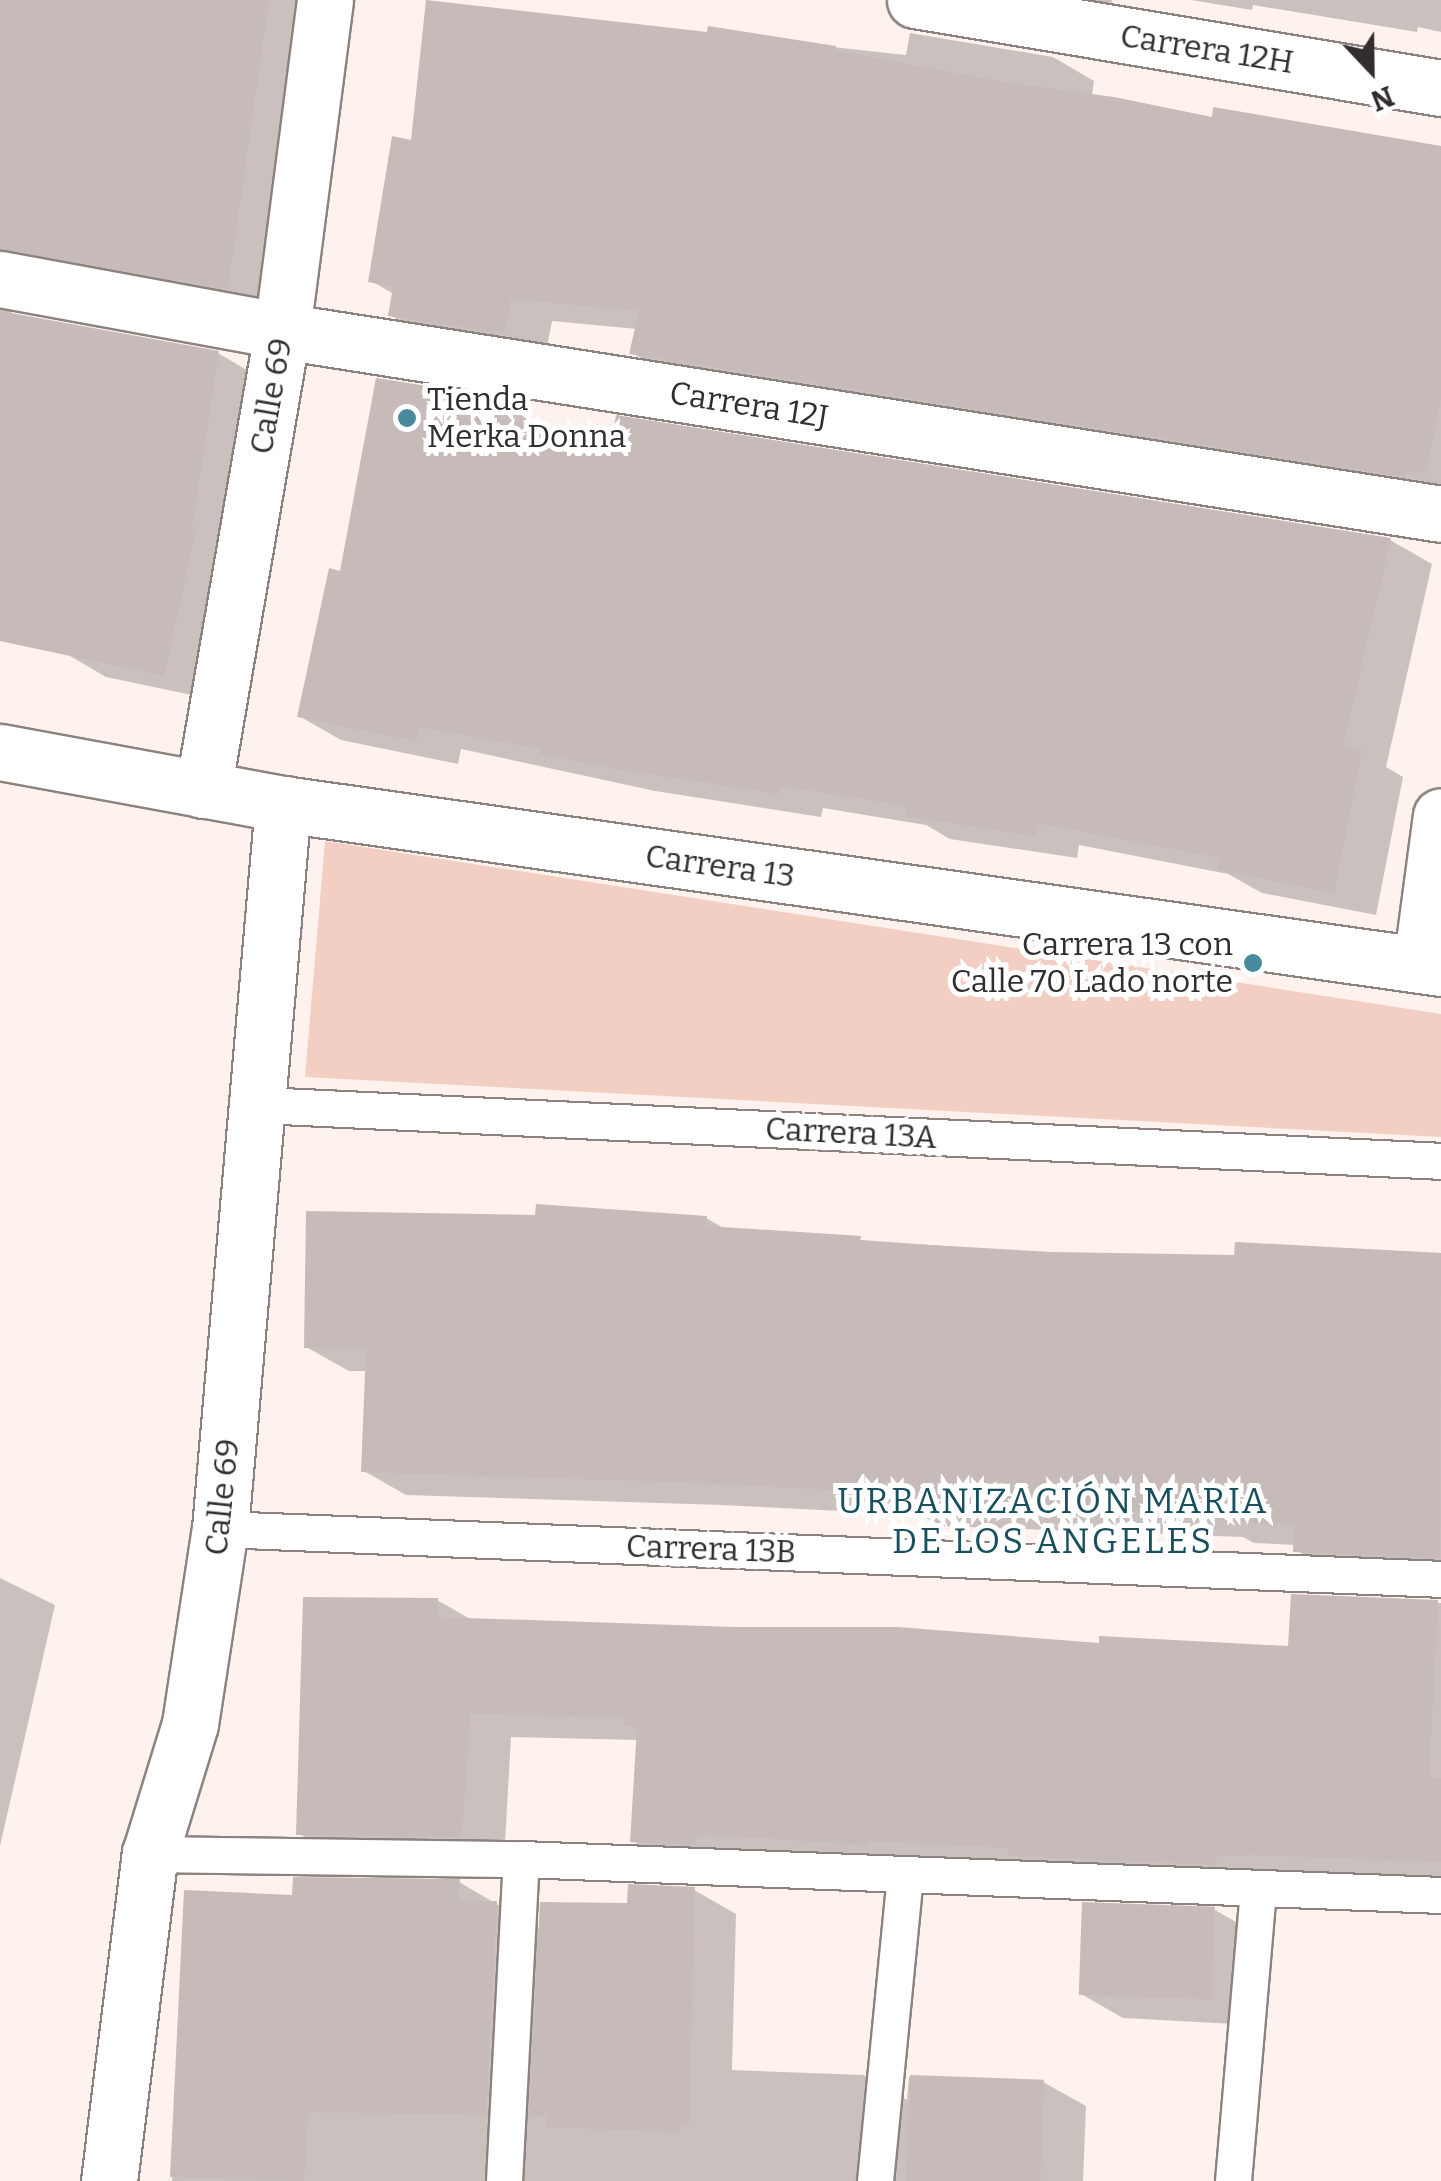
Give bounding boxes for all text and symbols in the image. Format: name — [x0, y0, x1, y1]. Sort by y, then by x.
street label: Carrera 12H — [1118, 16, 1296, 82]
north arrow — [1321, 20, 1421, 120]
text: N — [1366, 79, 1399, 118]
street label: Calle 69 — [242, 335, 300, 457]
street label: Carrera 12J — [667, 374, 831, 436]
place label: Tienda Merka Donna — [427, 381, 626, 456]
marker: Tienda Merka Donna — [396, 407, 418, 429]
street label: Carrera 13 — [643, 837, 797, 895]
place label: Carrera 13 con Calle 70 Lado norte — [951, 926, 1233, 1001]
marker: Carrera 13 con Calle 70 Lado norte — [1242, 952, 1264, 974]
street label: Carrera 13A — [764, 1109, 938, 1157]
street label: Calle 69 — [197, 1437, 247, 1557]
district label: URBANIZACIÓN MARIA DE LOS ANGELES — [837, 1480, 1269, 1562]
street label: Carrera 13B — [625, 1527, 797, 1571]

